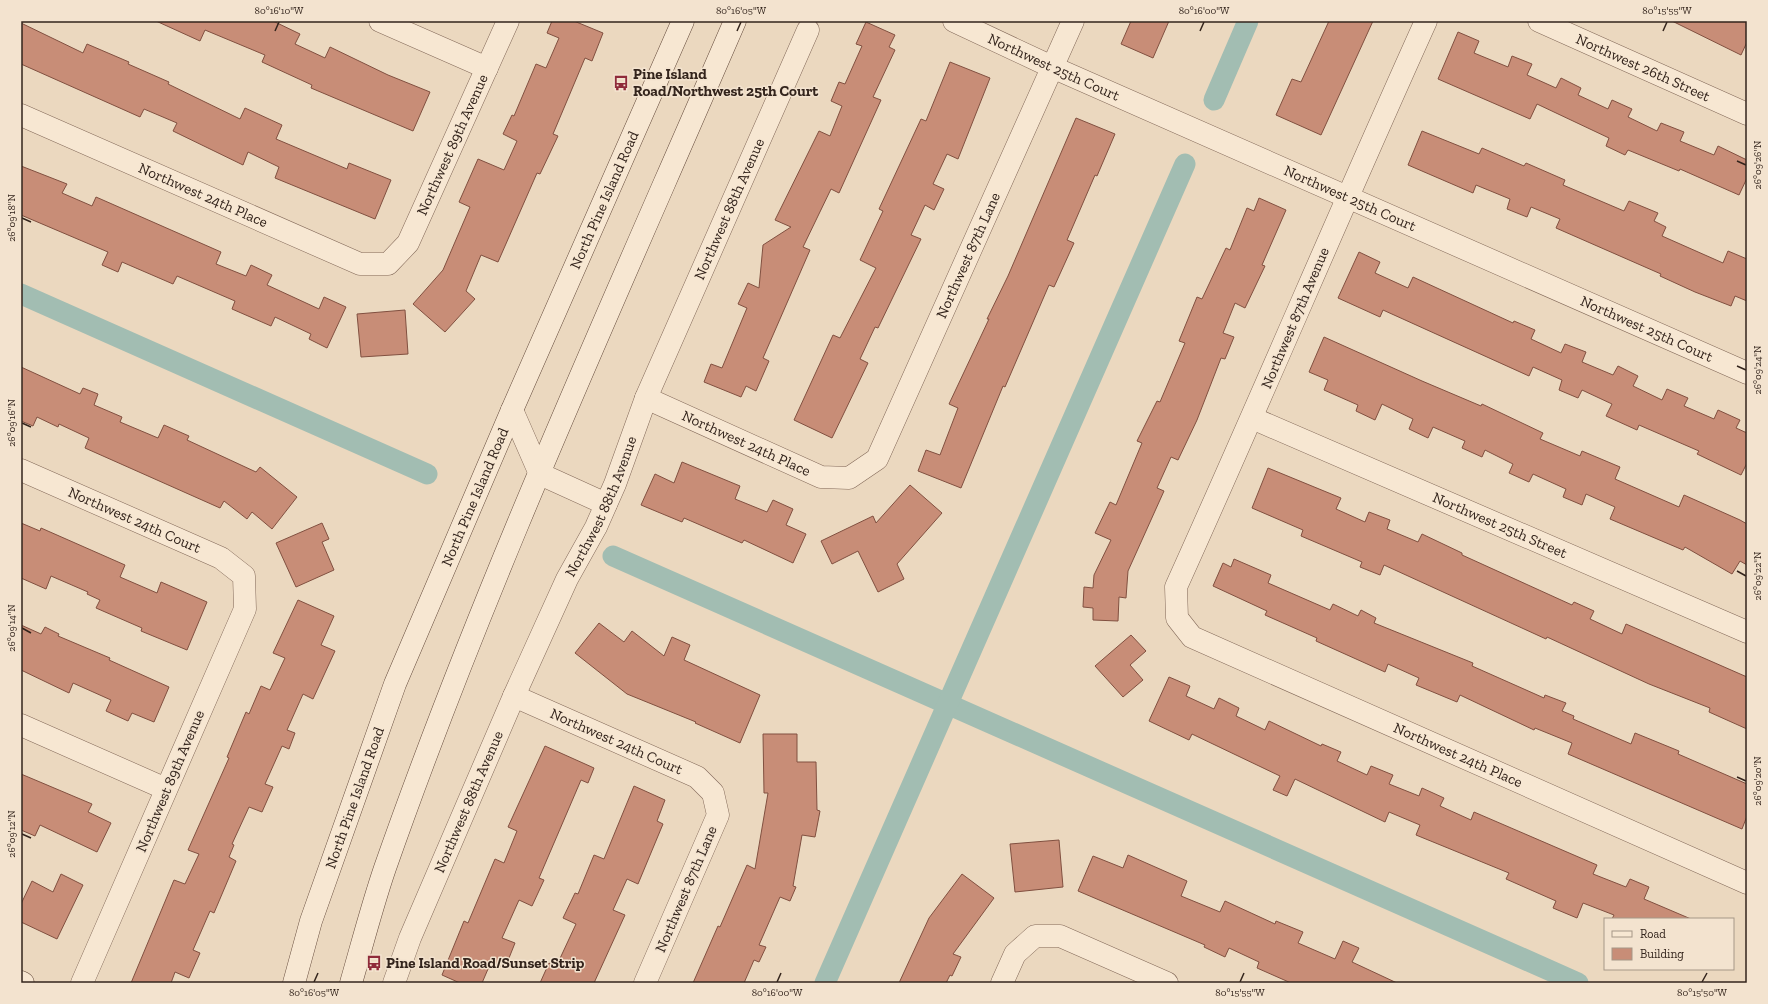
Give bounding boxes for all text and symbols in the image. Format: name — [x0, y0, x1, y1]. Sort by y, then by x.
text: 80°16'10"W — [255, 5, 304, 17]
text: 80°16'05"W — [716, 5, 767, 17]
text: 80°16'00"W — [1179, 5, 1230, 17]
text: 80°15'55"W — [1642, 5, 1692, 17]
street label: Northwest 25th Court — [985, 29, 1123, 105]
street label: Northwest 26th Street — [1573, 30, 1713, 106]
place label: Pine Island Road/Northwest 25th Court — [633, 65, 819, 100]
street label: Northwest 89th Avenue — [413, 71, 492, 218]
bus stop icon: Pine Island Road/Northwest 25th Court — [612, 74, 630, 92]
street label: North Pine Island Road — [566, 128, 643, 272]
street label: Northwest 88th Avenue — [690, 135, 768, 283]
text: 26°09'26"N — [1752, 140, 1764, 189]
street label: Northwest 24th Place — [136, 159, 271, 231]
street label: Northwest 25th Court — [1281, 161, 1419, 235]
street label: Northwest 87th Lane — [932, 190, 1004, 321]
text: 26°09'18"N — [6, 194, 18, 242]
street label: Northwest 87th Avenue — [1257, 245, 1333, 391]
street label: Northwest 25th Court — [1578, 292, 1716, 366]
text: 26°09'24"N — [1752, 345, 1764, 394]
text: 26°09'16"N — [6, 399, 18, 447]
street label: Northwest 24th Place — [679, 406, 813, 480]
street label: North Pine Island Road — [437, 424, 513, 569]
street label: Northwest 88th Avenue — [561, 434, 641, 580]
street label: Northwest 24th Court — [65, 483, 204, 557]
street label: Northwest 25th Street — [1430, 488, 1570, 562]
text: 26°09'22"N — [1752, 551, 1764, 600]
text: 26°09'14"N — [6, 604, 18, 652]
street label: Northwest 24th Court — [547, 704, 686, 779]
street label: Northwest 89th Avenue — [132, 707, 208, 855]
street label: Northwest 24th Place — [1391, 718, 1525, 791]
street label: North Pine Island Road — [321, 724, 388, 871]
street label: Northwest 88th Avenue — [430, 728, 507, 876]
text: 26°09'20"N — [1752, 756, 1764, 806]
text: 26°09'12"N — [6, 810, 18, 858]
street label: Northwest 87th Lane — [651, 823, 721, 955]
legend — [1604, 918, 1734, 970]
text: Road — [1640, 927, 1666, 941]
text: Building — [1640, 947, 1684, 961]
bus stop icon: Pine Island Road/Sunset Strip — [365, 954, 383, 972]
place label: Pine Island Road/Sunset Strip — [386, 954, 585, 972]
text: 80°16'05"W — [289, 987, 340, 999]
text: 80°16'00"W — [752, 987, 803, 999]
text: 80°15'55"W — [1215, 987, 1265, 999]
text: 80°15'50"W — [1677, 987, 1728, 999]

